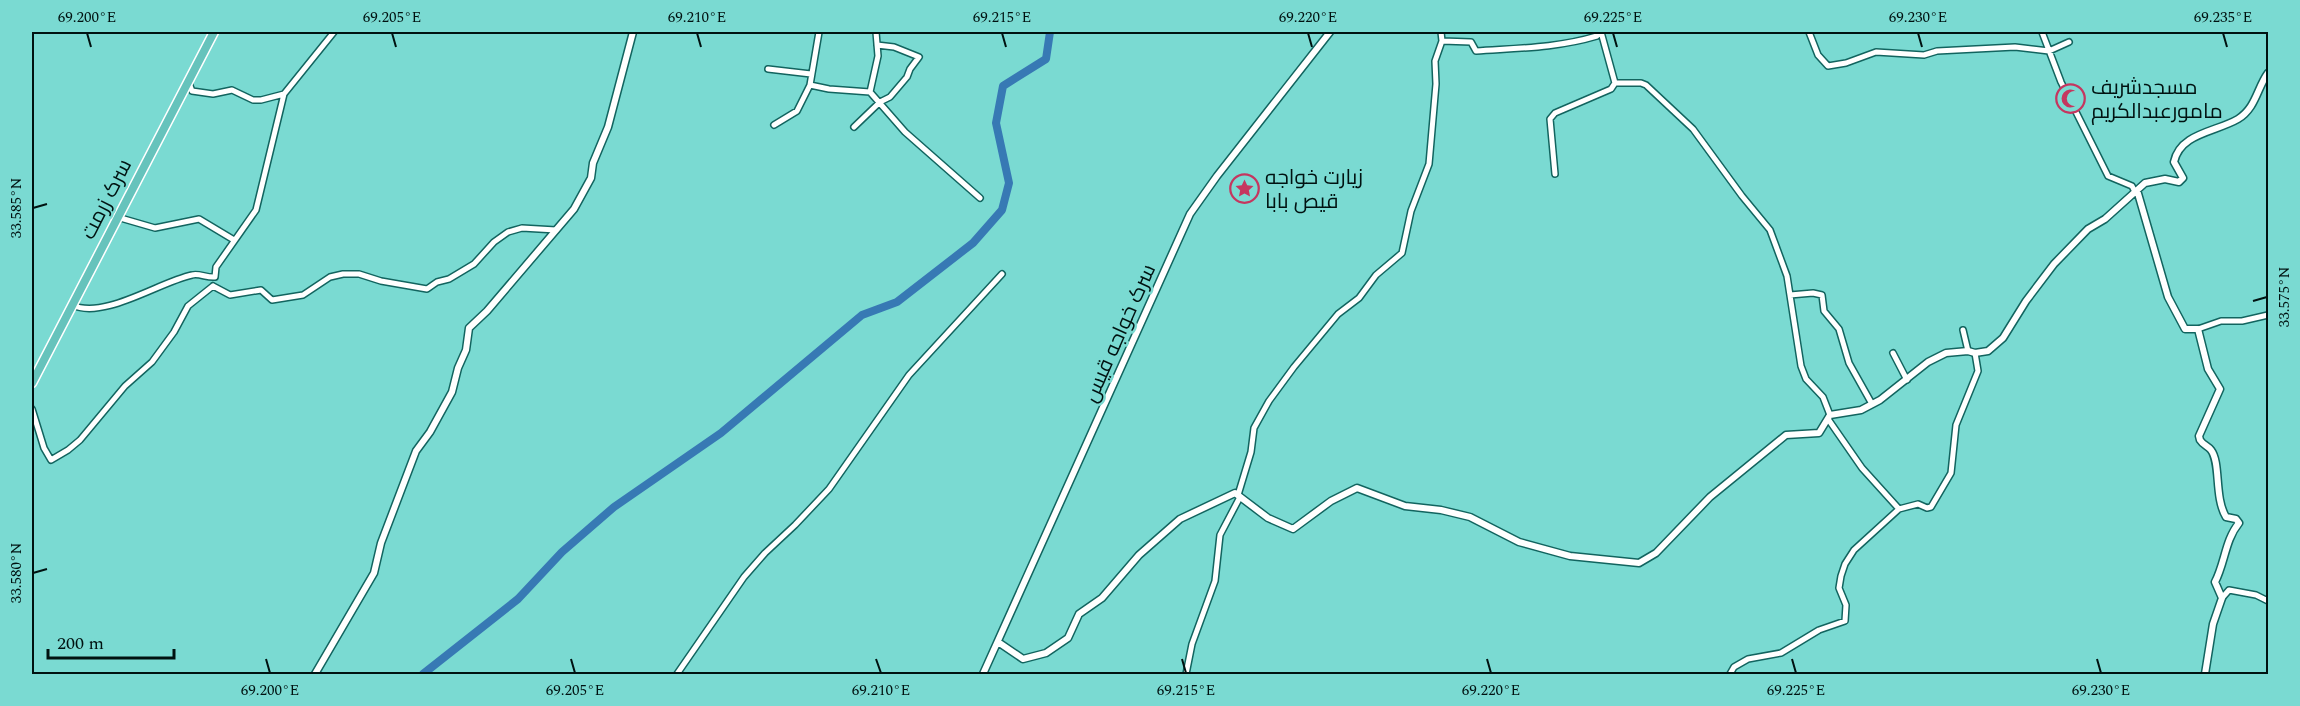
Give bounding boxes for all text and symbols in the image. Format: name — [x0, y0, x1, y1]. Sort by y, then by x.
text: 69.200°E — [58, 6, 116, 29]
text: 69.205°E — [363, 6, 421, 29]
text: 69.210°E — [668, 6, 726, 29]
text: 69.215°E — [973, 6, 1031, 29]
text: 69.220°E — [1279, 6, 1337, 29]
text: 69.225°E — [1584, 6, 1642, 29]
text: 69.230°E — [1889, 6, 1947, 29]
text: 69.235°E — [2194, 6, 2252, 29]
place label: مسجدشریف مامورعبدالکریم — [2091, 72, 2223, 128]
mosque icon: مسجدشریف مامورعبدالکریم — [2054, 83, 2086, 115]
street label: سرک زرمت — [73, 154, 141, 245]
place label: زیارت خواجه قیص بابا — [1265, 162, 1363, 218]
place icon: زیارت خواجه قیص بابا — [1228, 173, 1260, 205]
text: 33.585°N — [5, 178, 28, 238]
street label: سرک خواجه قیس — [1075, 259, 1165, 408]
text: 33.575°N — [2273, 267, 2296, 327]
text: 33.580°N — [5, 543, 28, 603]
scale bar — [48, 622, 174, 660]
text: 200 m — [57, 630, 104, 657]
text: 69.200°E — [241, 679, 299, 702]
text: 69.205°E — [546, 679, 604, 702]
text: 69.210°E — [852, 679, 910, 702]
text: 69.215°E — [1157, 679, 1215, 702]
text: 69.220°E — [1462, 679, 1520, 702]
text: 69.225°E — [1767, 679, 1825, 702]
text: 69.230°E — [2072, 679, 2130, 702]

